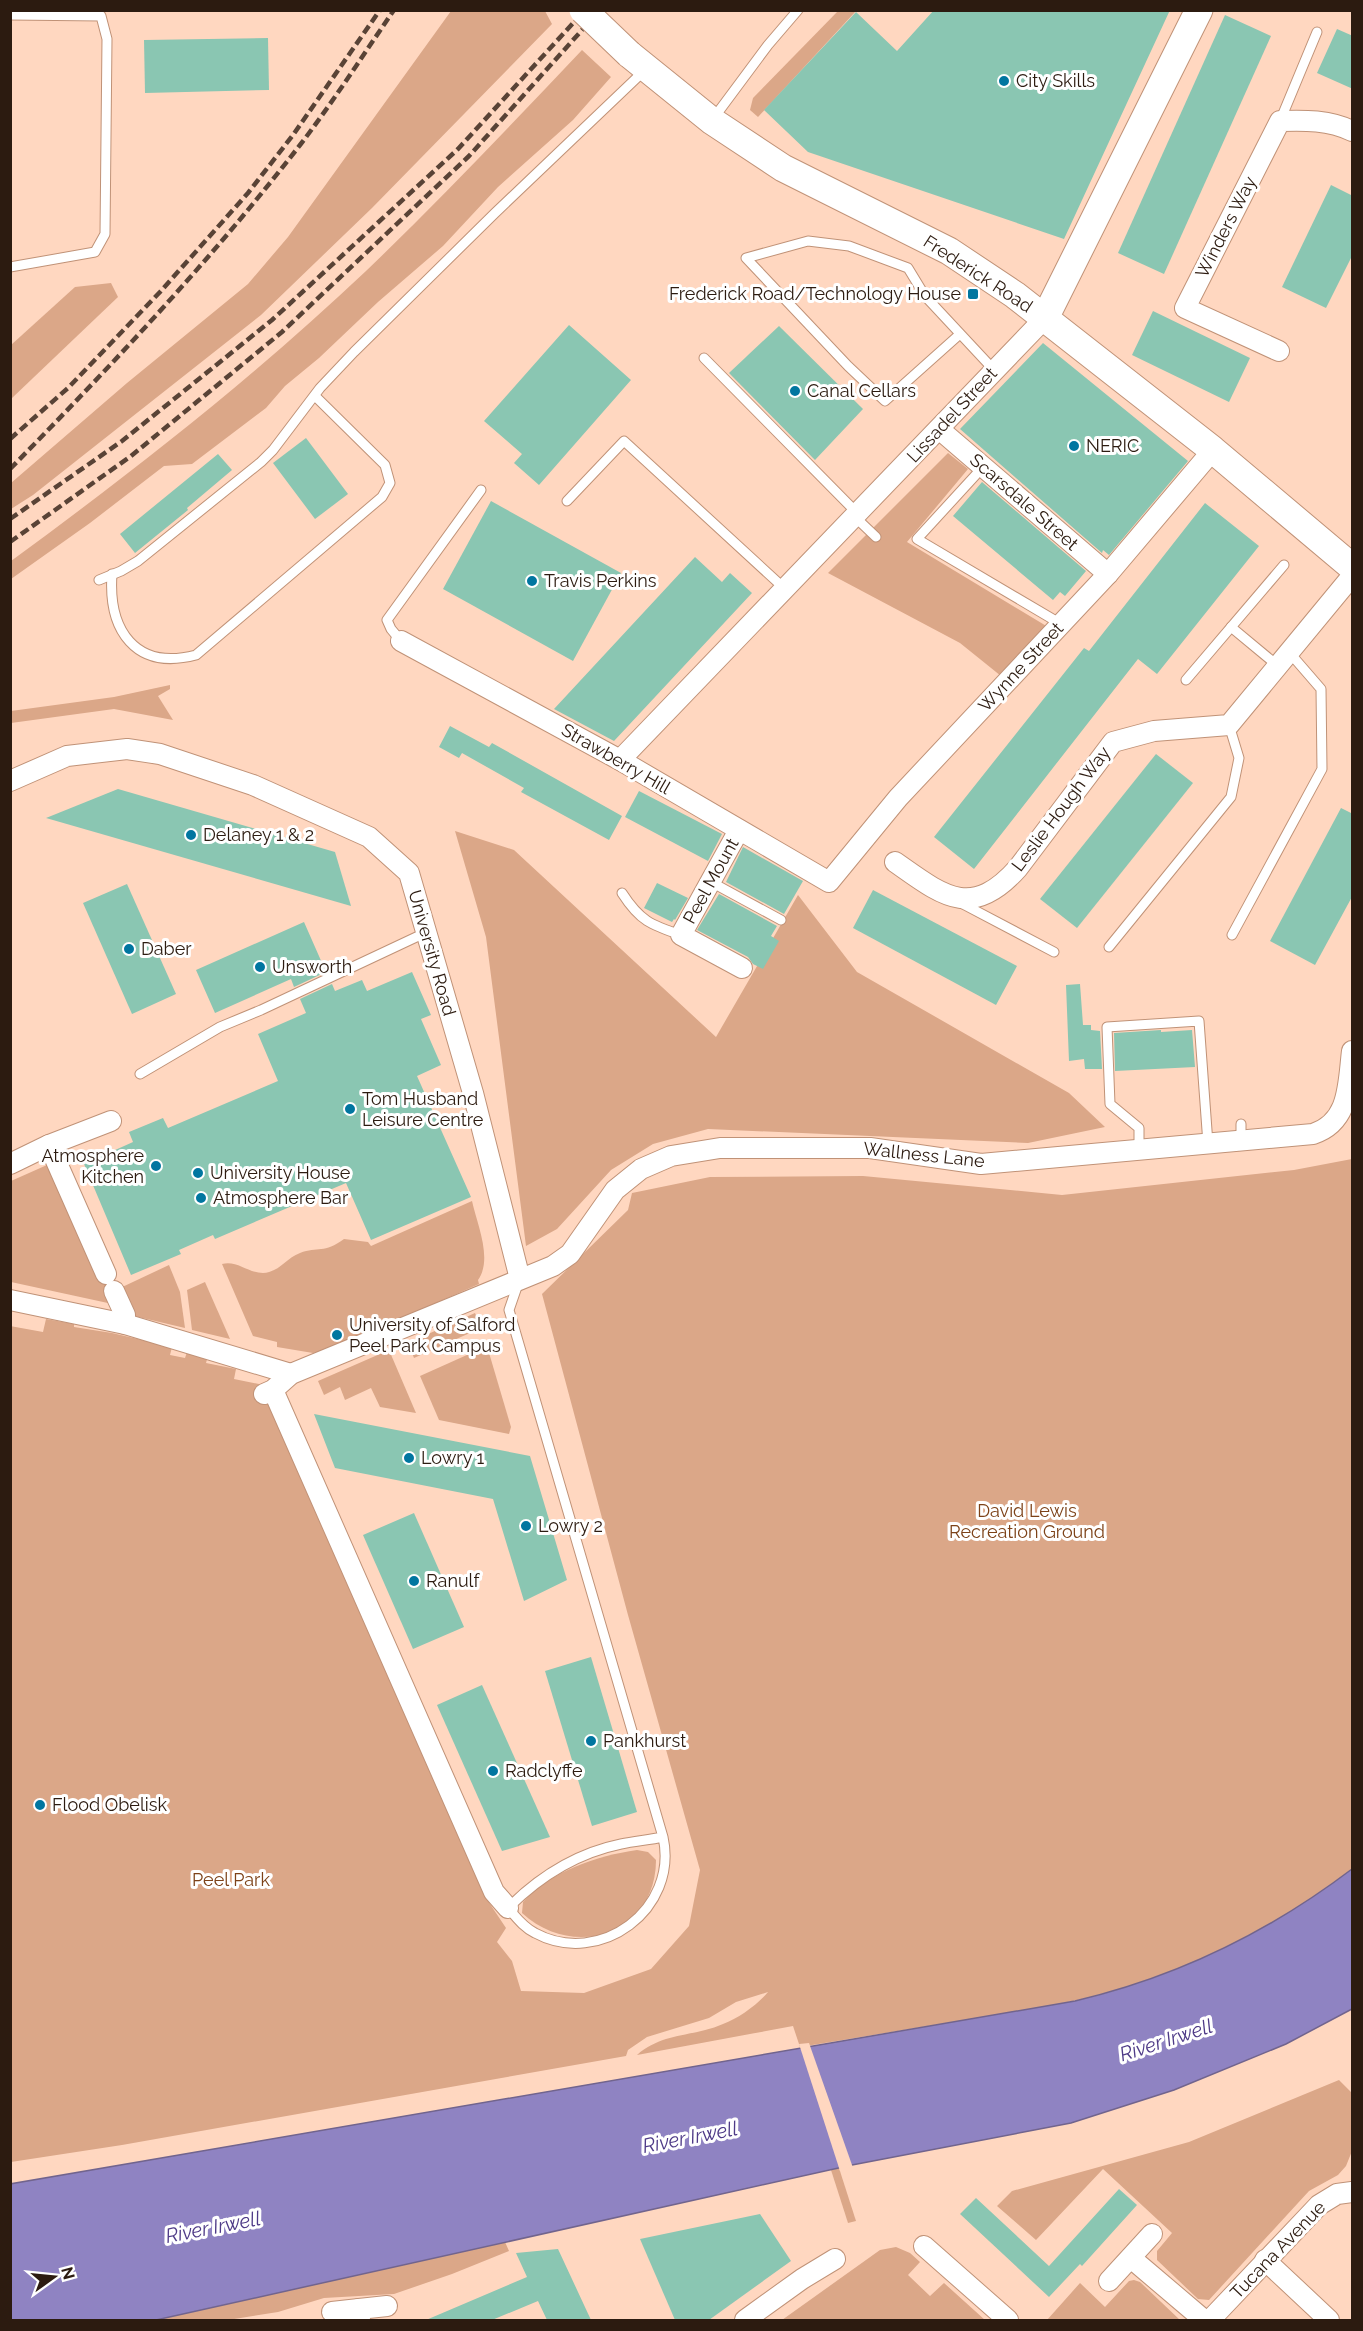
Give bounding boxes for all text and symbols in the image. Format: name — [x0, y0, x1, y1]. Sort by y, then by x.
place label: City Skills — [1016, 70, 1095, 91]
marker: City Skills — [997, 74, 1011, 88]
street label: Winders Way — [1191, 172, 1260, 281]
street label: Frederick Road — [920, 231, 1037, 317]
place label: Frederick Road/Technology House — [669, 283, 961, 304]
marker: Frederick Road/Technology House — [966, 287, 980, 301]
street label: Lissadel Street — [902, 363, 1001, 467]
place label: Canal Cellars — [807, 380, 916, 401]
marker: Canal Cellars — [788, 384, 802, 398]
place label: NERIC — [1086, 435, 1139, 456]
marker: NERIC — [1067, 439, 1081, 453]
street label: Scarsdale Street — [966, 449, 1083, 554]
place label: Travis Perkins — [544, 570, 657, 591]
marker: Travis Perkins — [525, 574, 539, 588]
street label: Wynne Street — [974, 618, 1067, 716]
street label: Strawberry Hill — [558, 719, 675, 798]
street label: Leslie Hough Way — [1007, 742, 1115, 875]
place label: Delaney 1 & 2 — [203, 824, 314, 845]
marker: Delaney 1 & 2 — [184, 828, 198, 842]
street label: Peel Mount — [678, 834, 743, 927]
street label: University Road — [405, 888, 460, 1018]
place label: Daber — [141, 938, 192, 959]
marker: Daber — [122, 942, 136, 956]
place label: Unsworth — [272, 956, 352, 977]
marker: Unsworth — [253, 960, 267, 974]
place label: Tom Husband Leisure Centre — [362, 1088, 484, 1130]
marker: Tom Husband Leisure Centre — [343, 1102, 357, 1116]
street label: Wallness Lane — [862, 1138, 986, 1171]
place label: Atmosphere Kitchen — [41, 1145, 144, 1187]
marker: Atmosphere Kitchen — [149, 1159, 163, 1173]
place label: University House — [210, 1162, 351, 1183]
marker: University House — [191, 1166, 205, 1180]
place label: Atmosphere Bar — [213, 1187, 349, 1208]
marker: Atmosphere Bar — [194, 1191, 208, 1205]
place label: University of Salford Peel Park Campus — [349, 1314, 516, 1356]
marker: University of Salford Peel Park Campus — [330, 1328, 344, 1342]
place label: Lowry 1 — [421, 1447, 484, 1468]
marker: Lowry 1 — [402, 1451, 416, 1465]
park label: David Lewis Recreation Ground — [949, 1500, 1105, 1542]
place label: Lowry 2 — [538, 1515, 603, 1536]
marker: Lowry 2 — [519, 1519, 533, 1533]
place label: Ranulf — [426, 1570, 481, 1591]
marker: Ranulf — [407, 1574, 421, 1588]
place label: Pankhurst — [603, 1730, 686, 1751]
marker: Pankhurst — [584, 1734, 598, 1748]
place label: Radclyffe — [505, 1760, 583, 1781]
marker: Radclyffe — [486, 1764, 500, 1778]
place label: Flood Obelisk — [52, 1794, 167, 1815]
marker: Flood Obelisk — [33, 1798, 47, 1812]
park label: Peel Park — [192, 1869, 270, 1890]
water label: River Irwell — [1116, 2014, 1216, 2066]
water label: River Irwell — [640, 2116, 740, 2158]
street label: Tucana Avenue — [1226, 2196, 1330, 2303]
water label: River Irwell — [163, 2206, 263, 2248]
north arrow — [24, 2247, 84, 2307]
text: N — [57, 2265, 79, 2282]

